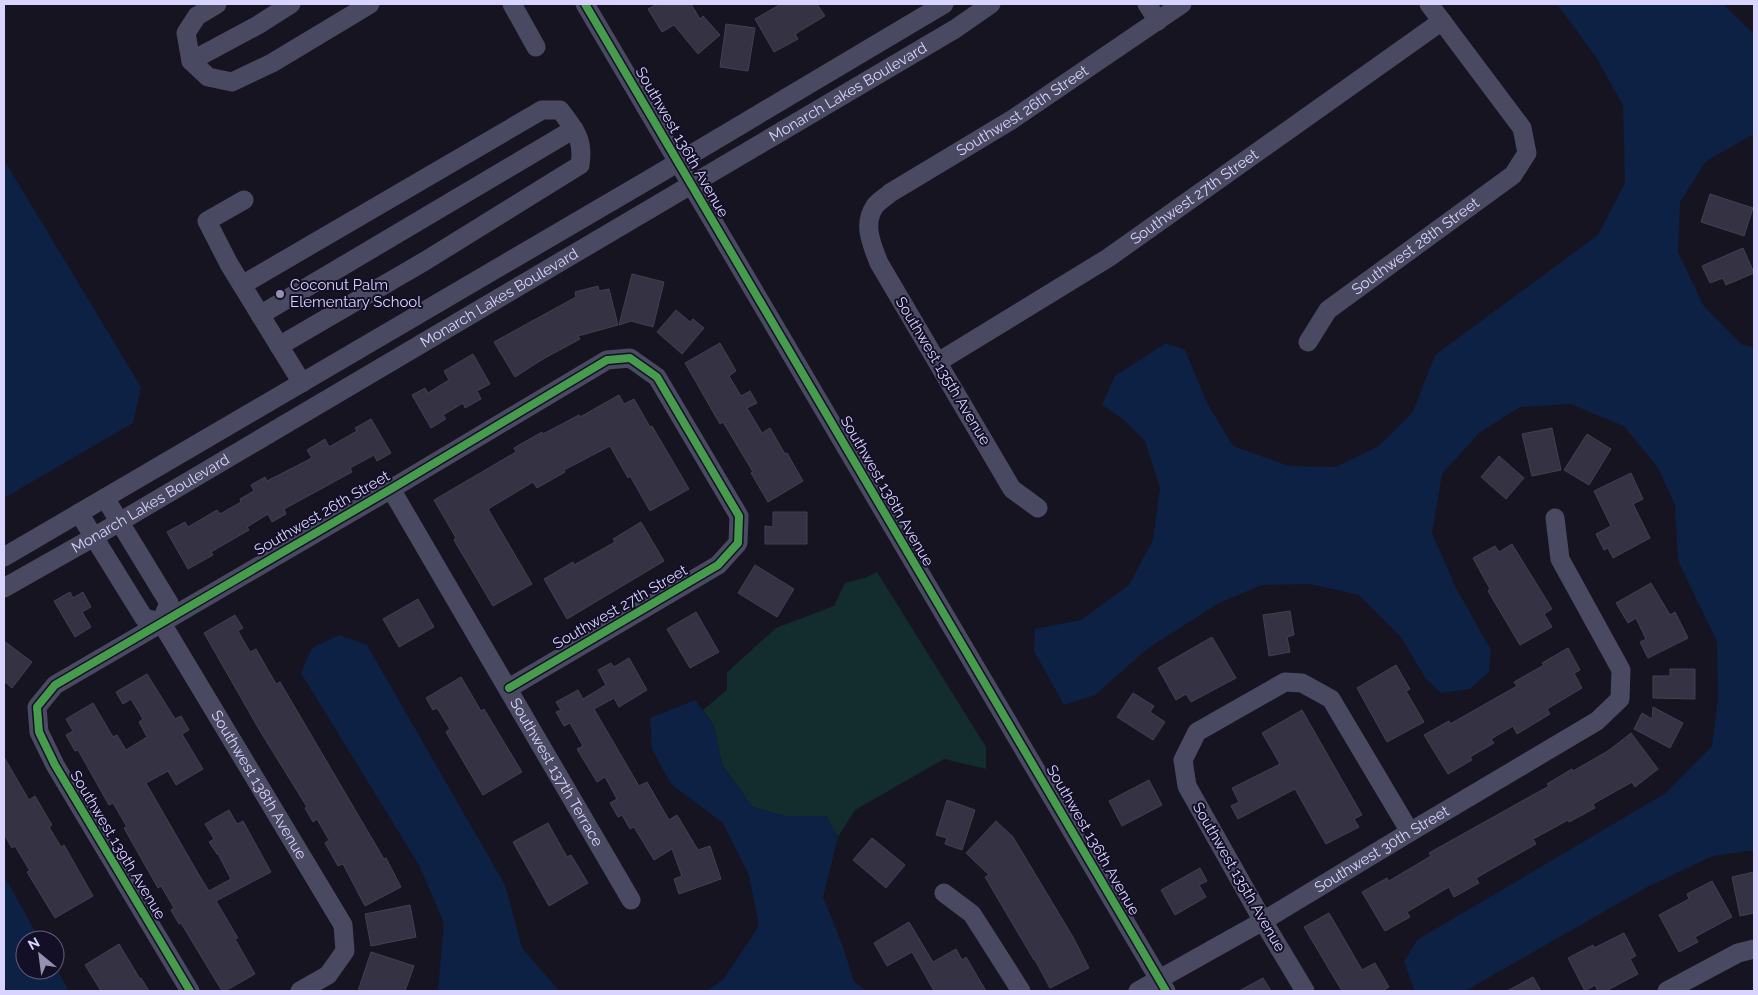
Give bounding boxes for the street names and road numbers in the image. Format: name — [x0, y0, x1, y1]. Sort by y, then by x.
street label: Monarch Lakes Boulevard — [766, 39, 930, 146]
street label: Southwest 26th Street — [953, 62, 1092, 160]
street label: Southwest 136th Avenue — [632, 64, 733, 221]
street label: Southwest 27th Street — [1127, 145, 1262, 248]
street label: Southwest 28th Street — [1348, 194, 1483, 299]
street label: Monarch Lakes Boulevard — [417, 244, 581, 351]
street label: Southwest 135th Avenue — [892, 294, 995, 449]
street label: Southwest 136th Avenue — [837, 413, 938, 570]
street label: Monarch Lakes Boulevard — [68, 450, 233, 557]
street label: Southwest 26th Street — [251, 467, 393, 559]
street label: Southwest 27th Street — [550, 561, 690, 653]
street label: Southwest 137th Terrace — [506, 695, 607, 850]
street label: Southwest 138th Avenue — [207, 707, 311, 863]
street label: Southwest 136th Avenue — [1043, 762, 1144, 919]
street label: Southwest 139th Avenue — [66, 767, 170, 923]
street label: Southwest 135th Avenue — [1189, 799, 1289, 955]
street label: Southwest 30th Street — [1311, 802, 1452, 897]

